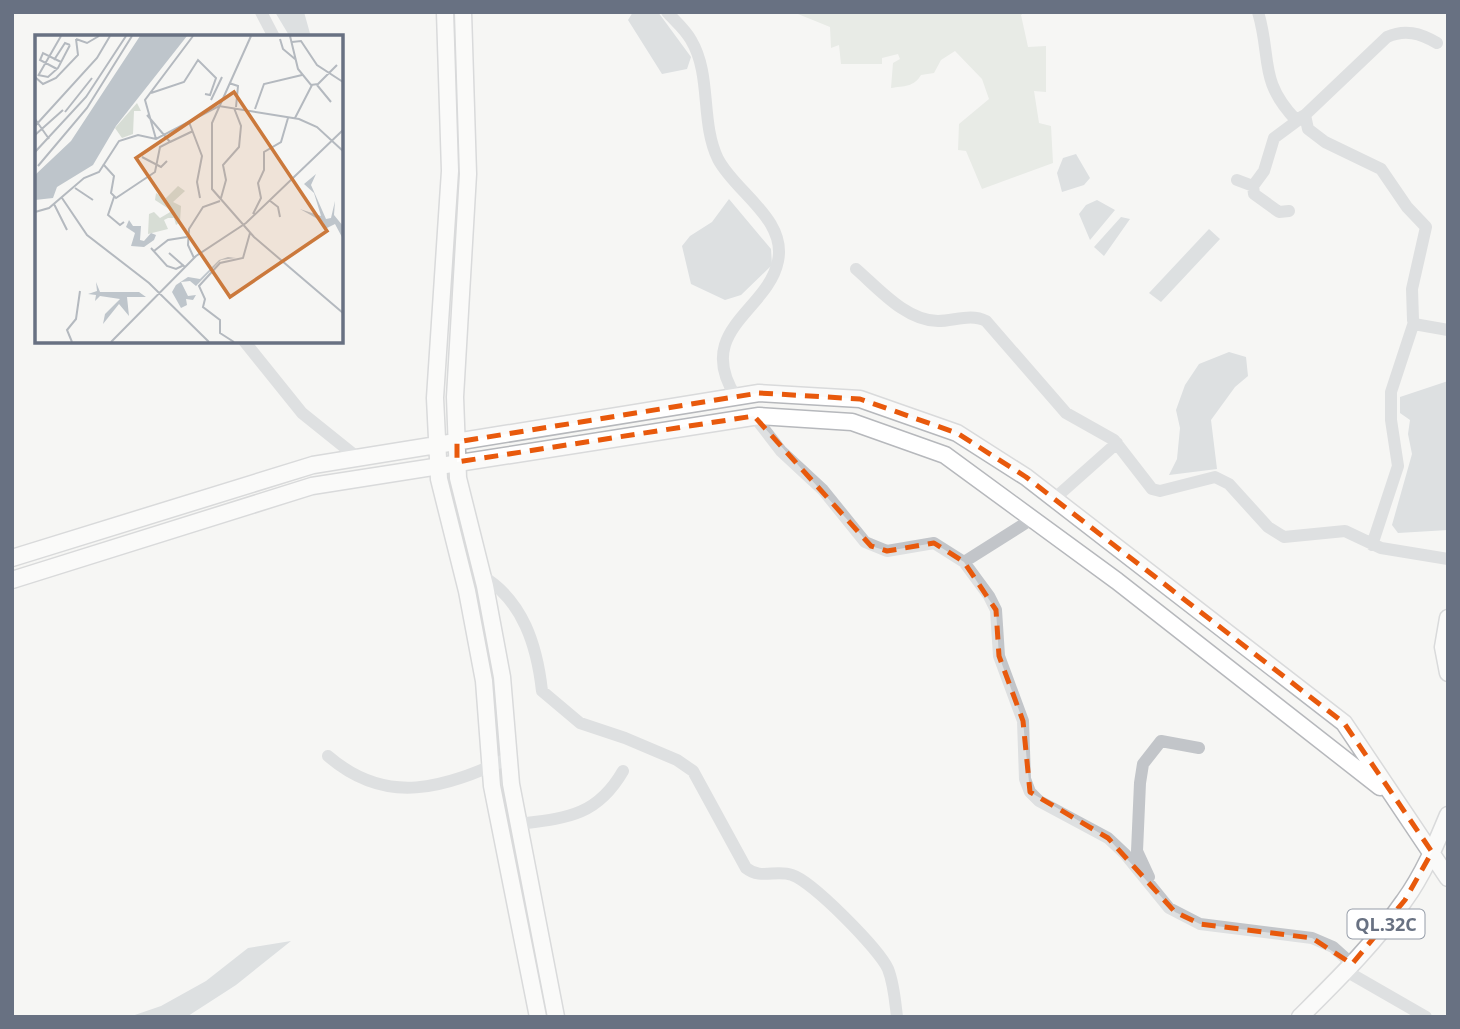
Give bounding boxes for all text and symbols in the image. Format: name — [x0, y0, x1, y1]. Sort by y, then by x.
inset map — [35, 35, 343, 343]
road number: QL.32C — [1348, 909, 1424, 939]

